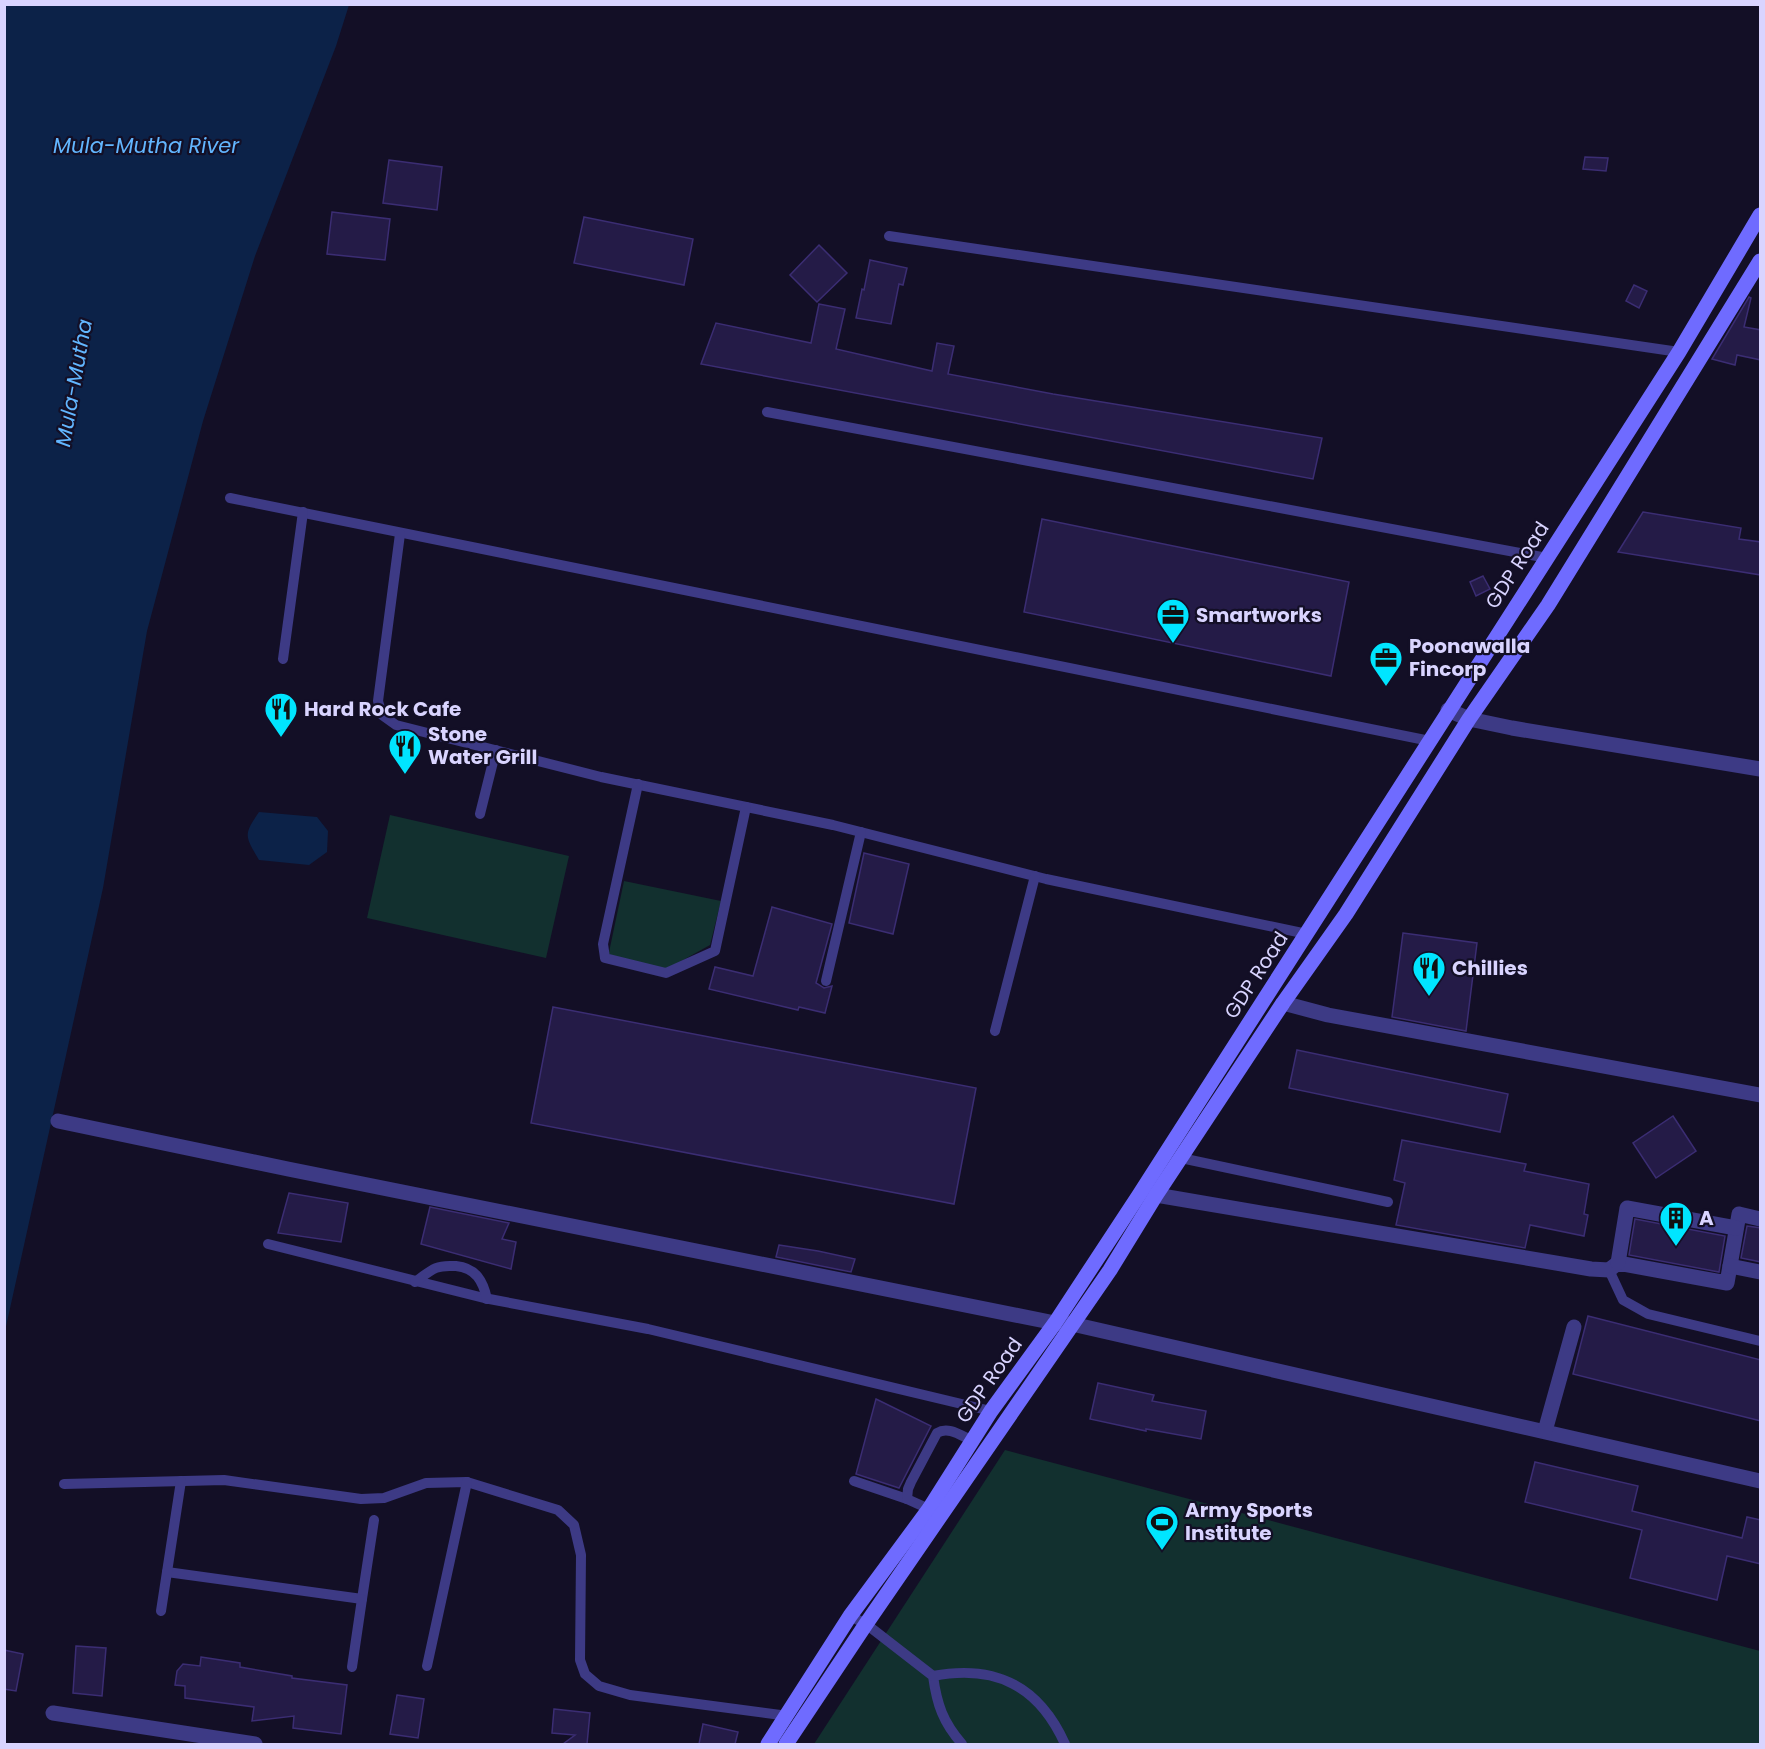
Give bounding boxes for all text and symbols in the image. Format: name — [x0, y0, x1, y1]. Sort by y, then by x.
water label: Mula-Mutha River — [53, 131, 240, 160]
water label: Mula-Mutha — [48, 317, 99, 449]
street label: GDP Road — [1478, 516, 1556, 614]
office icon: Smartworks — [1155, 597, 1191, 644]
place label: Smartworks — [1196, 601, 1322, 629]
place label: Poonawalla Fincorp — [1409, 632, 1530, 683]
office icon: Poonawalla Fincorp — [1368, 640, 1404, 687]
restaurant icon: Hard Rock Cafe — [263, 691, 299, 738]
place label: Hard Rock Cafe — [304, 695, 461, 723]
place label: Stone Water Grill — [428, 720, 537, 771]
restaurant icon: Stone Water Grill — [387, 728, 423, 775]
street label: GDP Road — [1217, 926, 1295, 1024]
restaurant icon: Chillies — [1411, 950, 1447, 997]
place label: Chillies — [1452, 954, 1528, 982]
building icon: A — [1658, 1200, 1694, 1247]
place label: A — [1699, 1204, 1714, 1232]
street label: GDP Road — [949, 1332, 1029, 1428]
place label: Army Sports Institute — [1185, 1496, 1313, 1547]
sports icon: Army Sports Institute — [1144, 1504, 1180, 1551]

